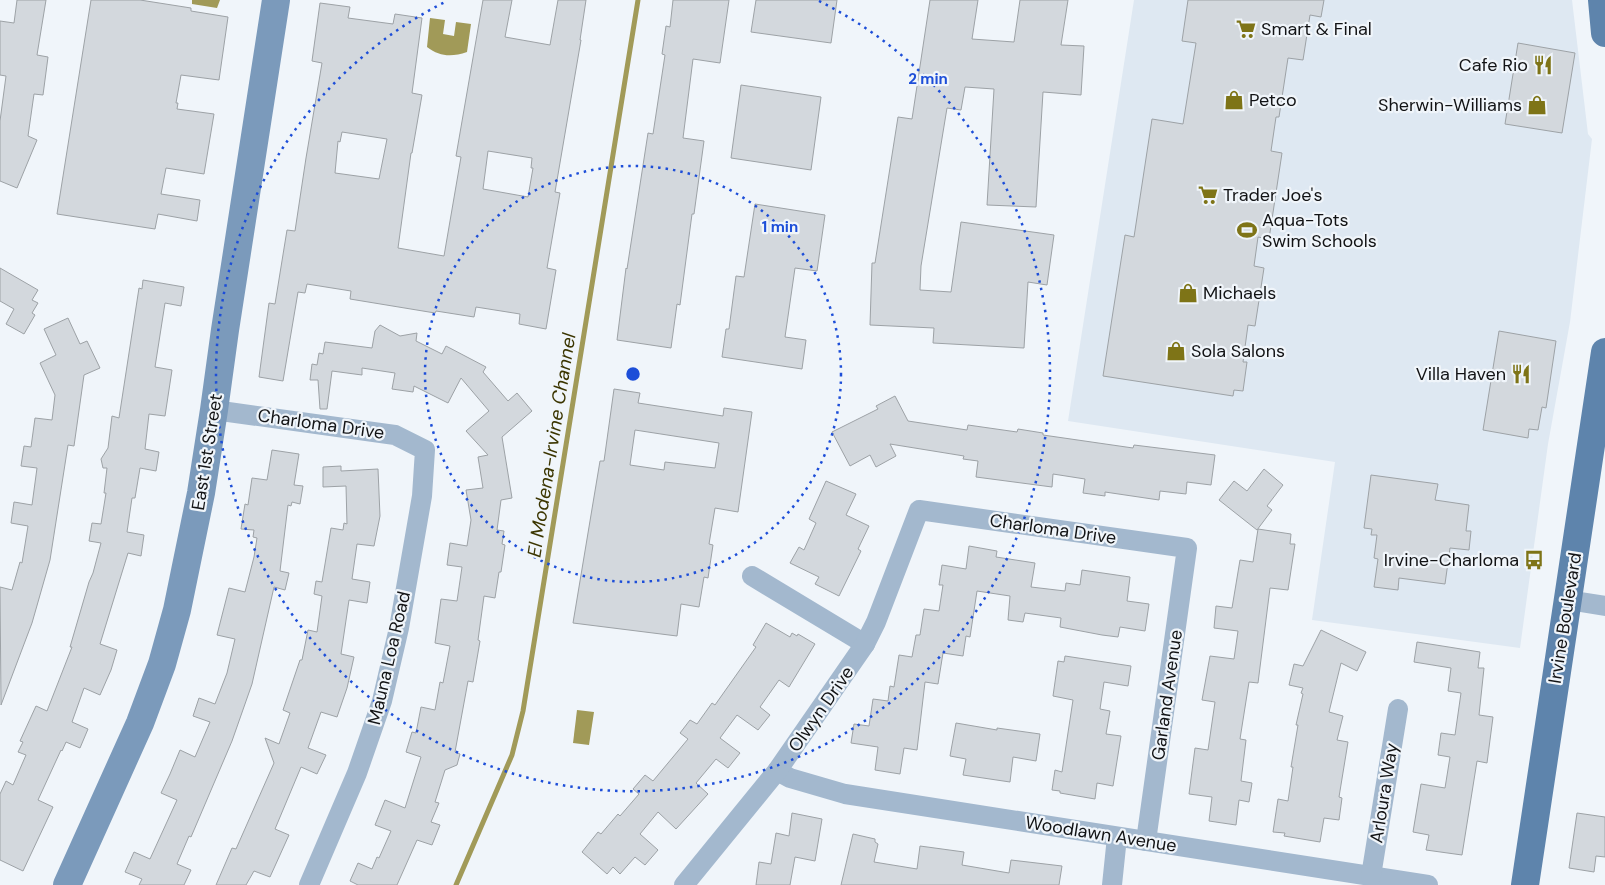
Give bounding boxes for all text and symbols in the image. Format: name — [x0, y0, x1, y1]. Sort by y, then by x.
place label: Smart & Final — [1261, 17, 1372, 41]
supermarket icon: Smart & Final — [1235, 18, 1257, 40]
place label: Cafe Rio — [1459, 53, 1528, 77]
restaurant icon: Cafe Rio — [1532, 54, 1554, 76]
text: 2 min — [908, 69, 948, 89]
place label: Petco — [1249, 88, 1297, 112]
shop icon: Petco — [1223, 89, 1245, 111]
place label: Sherwin-Williams — [1378, 93, 1522, 117]
shop icon: Sherwin-Williams — [1526, 94, 1548, 116]
place label: Trader Joe's — [1223, 183, 1323, 207]
supermarket icon: Trader Joe's — [1197, 184, 1219, 206]
place label: Aqua-Tots Swim Schools — [1262, 208, 1377, 253]
text: 1 min — [762, 217, 798, 237]
sports icon: Aqua-Tots Swim Schools — [1236, 219, 1258, 241]
place label: Michaels — [1203, 281, 1276, 305]
shop icon: Michaels — [1177, 282, 1199, 304]
water label: El Modena-Irvine Channel — [521, 331, 582, 559]
place label: Sola Salons — [1191, 339, 1285, 363]
shop icon: Sola Salons — [1165, 340, 1187, 362]
place label: Villa Haven — [1416, 362, 1506, 386]
restaurant icon: Villa Haven — [1510, 363, 1532, 385]
centre of rings — [624, 365, 642, 383]
street label: East 1st Street — [186, 392, 228, 512]
street label: Charloma Drive — [256, 403, 386, 445]
street label: Charloma Drive — [988, 508, 1118, 550]
place label: Irvine-Charloma — [1384, 548, 1519, 572]
bus stop icon: Irvine-Charloma — [1523, 549, 1545, 571]
street label: Irvine Boulevard — [1543, 551, 1587, 685]
street label: Mauna Loa Road — [362, 589, 416, 727]
street label: Garland Avenue — [1146, 628, 1188, 762]
street label: Olwyn Drive — [783, 661, 859, 757]
street label: Arloura Way — [1364, 741, 1404, 845]
street label: Woodlawn Avenue — [1024, 810, 1178, 858]

